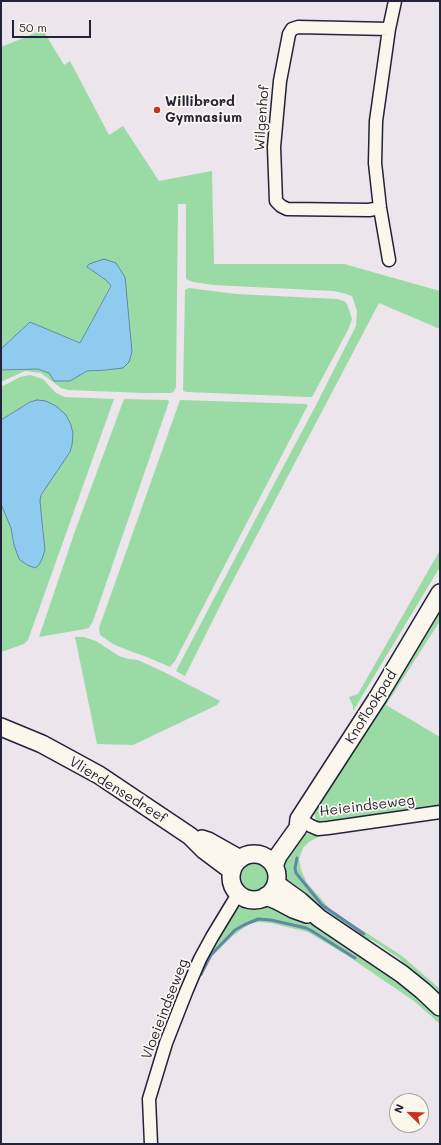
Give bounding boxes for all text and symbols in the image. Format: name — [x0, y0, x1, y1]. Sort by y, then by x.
scale bar — [14, 12, 93, 38]
text: 50 m — [19, 19, 47, 35]
street label: Wilgenhof — [251, 84, 273, 152]
place label: Willibrord Gymnasium — [165, 94, 242, 126]
marker: Willibrord Gymnasium — [152, 105, 162, 115]
street label: Knoflookpad — [342, 667, 400, 747]
street label: Vlierdensedreef — [66, 753, 170, 827]
street label: Heieindseweg — [319, 792, 415, 820]
street label: Vloeieindseweg — [138, 956, 192, 1062]
north arrow — [389, 1093, 429, 1133]
text: N — [390, 1102, 407, 1115]

